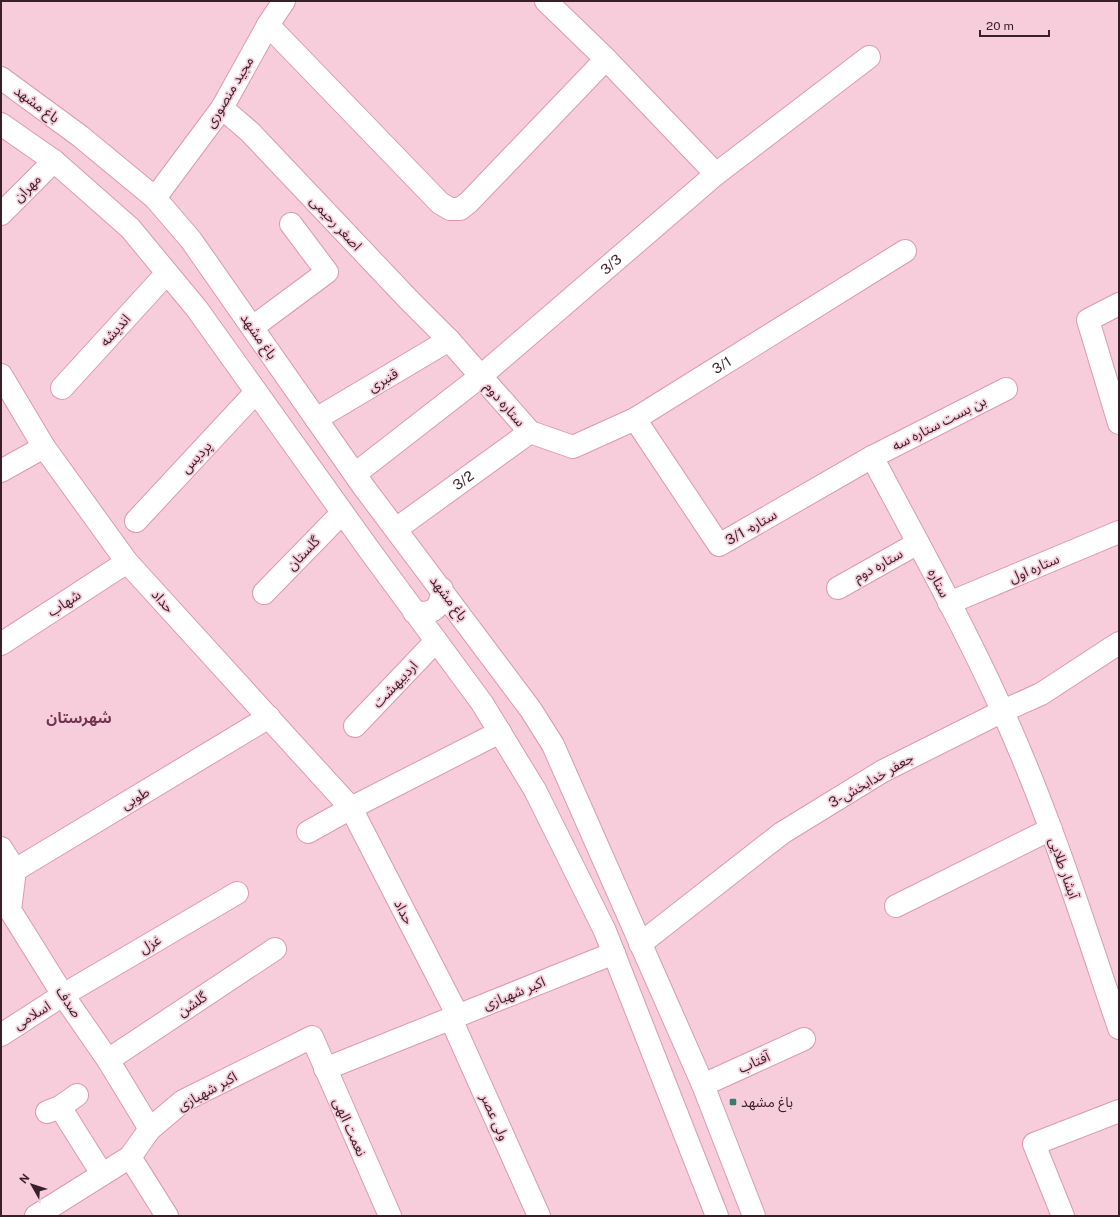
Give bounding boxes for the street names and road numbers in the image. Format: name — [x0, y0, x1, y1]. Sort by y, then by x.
street label: مجید منصوری — [201, 54, 257, 131]
street label: باغ مشهد — [9, 82, 63, 128]
street label: مهران — [10, 171, 45, 206]
street label: اصغر رحیمی — [306, 192, 365, 254]
street label: 3/3 — [597, 251, 625, 278]
street label: باغ مشهد — [235, 310, 281, 364]
street label: اندیشه — [97, 311, 134, 349]
street label: 3/1 — [709, 353, 734, 377]
street label: قنبری — [365, 365, 401, 396]
street label: ستاره دوم — [479, 379, 529, 431]
street label: بن بست ستاره سه — [889, 392, 989, 455]
street label: پردیس — [177, 438, 216, 478]
street label: 3/2 — [450, 467, 477, 493]
street label: ستاره- 3/1 — [723, 506, 780, 549]
street label: گلستان — [283, 533, 324, 574]
street label: ستاره دوم — [851, 545, 907, 588]
street label: ستاره اول — [1006, 550, 1062, 587]
street label: ستاره — [924, 566, 953, 601]
street label: باغ مشهد — [425, 572, 471, 626]
street label: شهاب — [45, 586, 84, 620]
street label: حداد — [148, 586, 178, 616]
street label: اردیبهشت — [369, 657, 421, 711]
street label: جعفر خدابخش-3 — [826, 749, 917, 812]
street label: طوبی — [118, 783, 153, 813]
street label: آبشار طلایی — [1045, 835, 1082, 902]
street label: حداد — [391, 897, 417, 927]
street label: غزل — [136, 931, 164, 957]
street label: اکبر شهبازی — [481, 973, 548, 1014]
street label: صدف — [53, 983, 85, 1021]
street label: گلشن — [174, 988, 211, 1020]
street label: اسلامی — [11, 998, 54, 1033]
street label: آفتاب — [736, 1048, 773, 1076]
street label: اکبر شهبازی — [174, 1068, 240, 1115]
street label: ولی عصر — [476, 1090, 512, 1143]
street label: نعمت الهی — [329, 1095, 370, 1159]

